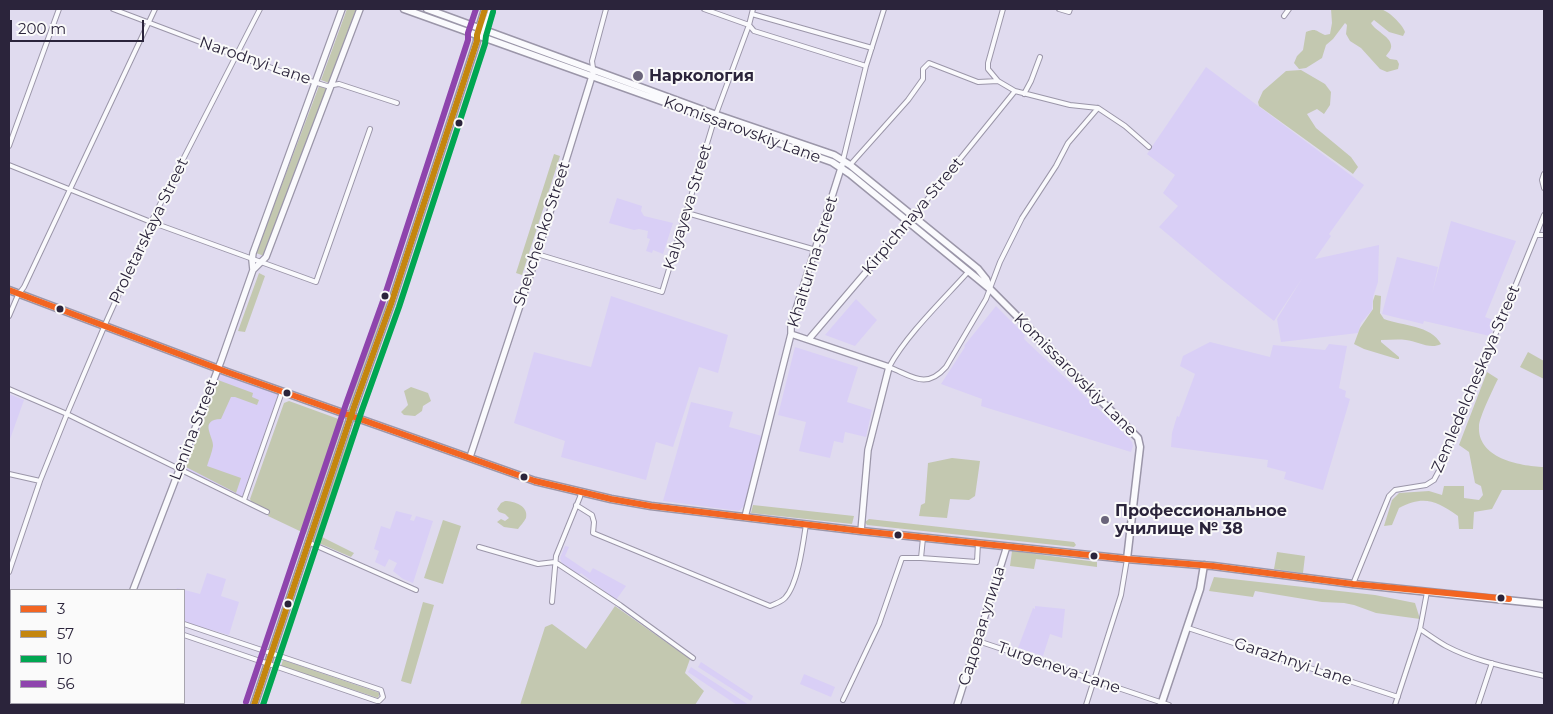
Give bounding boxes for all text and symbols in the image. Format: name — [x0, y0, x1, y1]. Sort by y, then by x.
scale bar — [12, 10, 146, 42]
text: 200 m — [18, 19, 66, 38]
street label: Narodnyi Lane — [197, 33, 313, 89]
place label: Наркология — [649, 66, 754, 86]
marker: Наркология — [631, 69, 645, 83]
street label: Komissarovskiy Lane — [661, 93, 823, 167]
unlabelled marker — [454, 118, 464, 128]
street label: Kalyayeva Street — [660, 142, 716, 272]
street label: Kirpichnaya Street — [858, 153, 968, 279]
street label: Proletarskaya Street — [105, 155, 193, 307]
street label: Shevchenko Street — [510, 159, 574, 309]
street label: Khalturina Street — [784, 194, 842, 330]
street label: Zemledelcheskaya Street — [1428, 282, 1524, 476]
unlabelled marker — [380, 291, 390, 301]
unlabelled marker — [55, 304, 65, 314]
street label: Komissarovskiy Lane — [1010, 310, 1140, 440]
street label: Lenina Street — [166, 377, 222, 483]
unlabelled marker — [282, 388, 292, 398]
unlabelled marker — [519, 472, 529, 482]
place label: Профессиональное училище № 38 — [1115, 501, 1287, 539]
marker: Профессиональное училище № 38 — [1099, 514, 1111, 526]
unlabelled marker — [893, 530, 903, 540]
unlabelled marker — [1089, 551, 1099, 561]
street label: Садовая улица — [955, 564, 1009, 688]
legend — [10, 589, 185, 704]
unlabelled marker — [1496, 593, 1506, 603]
text: 3 — [57, 599, 65, 618]
unlabelled marker — [283, 599, 293, 609]
text: 57 — [57, 624, 74, 643]
street label: Garazhnyi Lane — [1232, 634, 1354, 690]
street label: Turgeneva Lane — [995, 638, 1123, 698]
text: 10 — [57, 649, 72, 668]
text: 56 — [57, 674, 75, 693]

